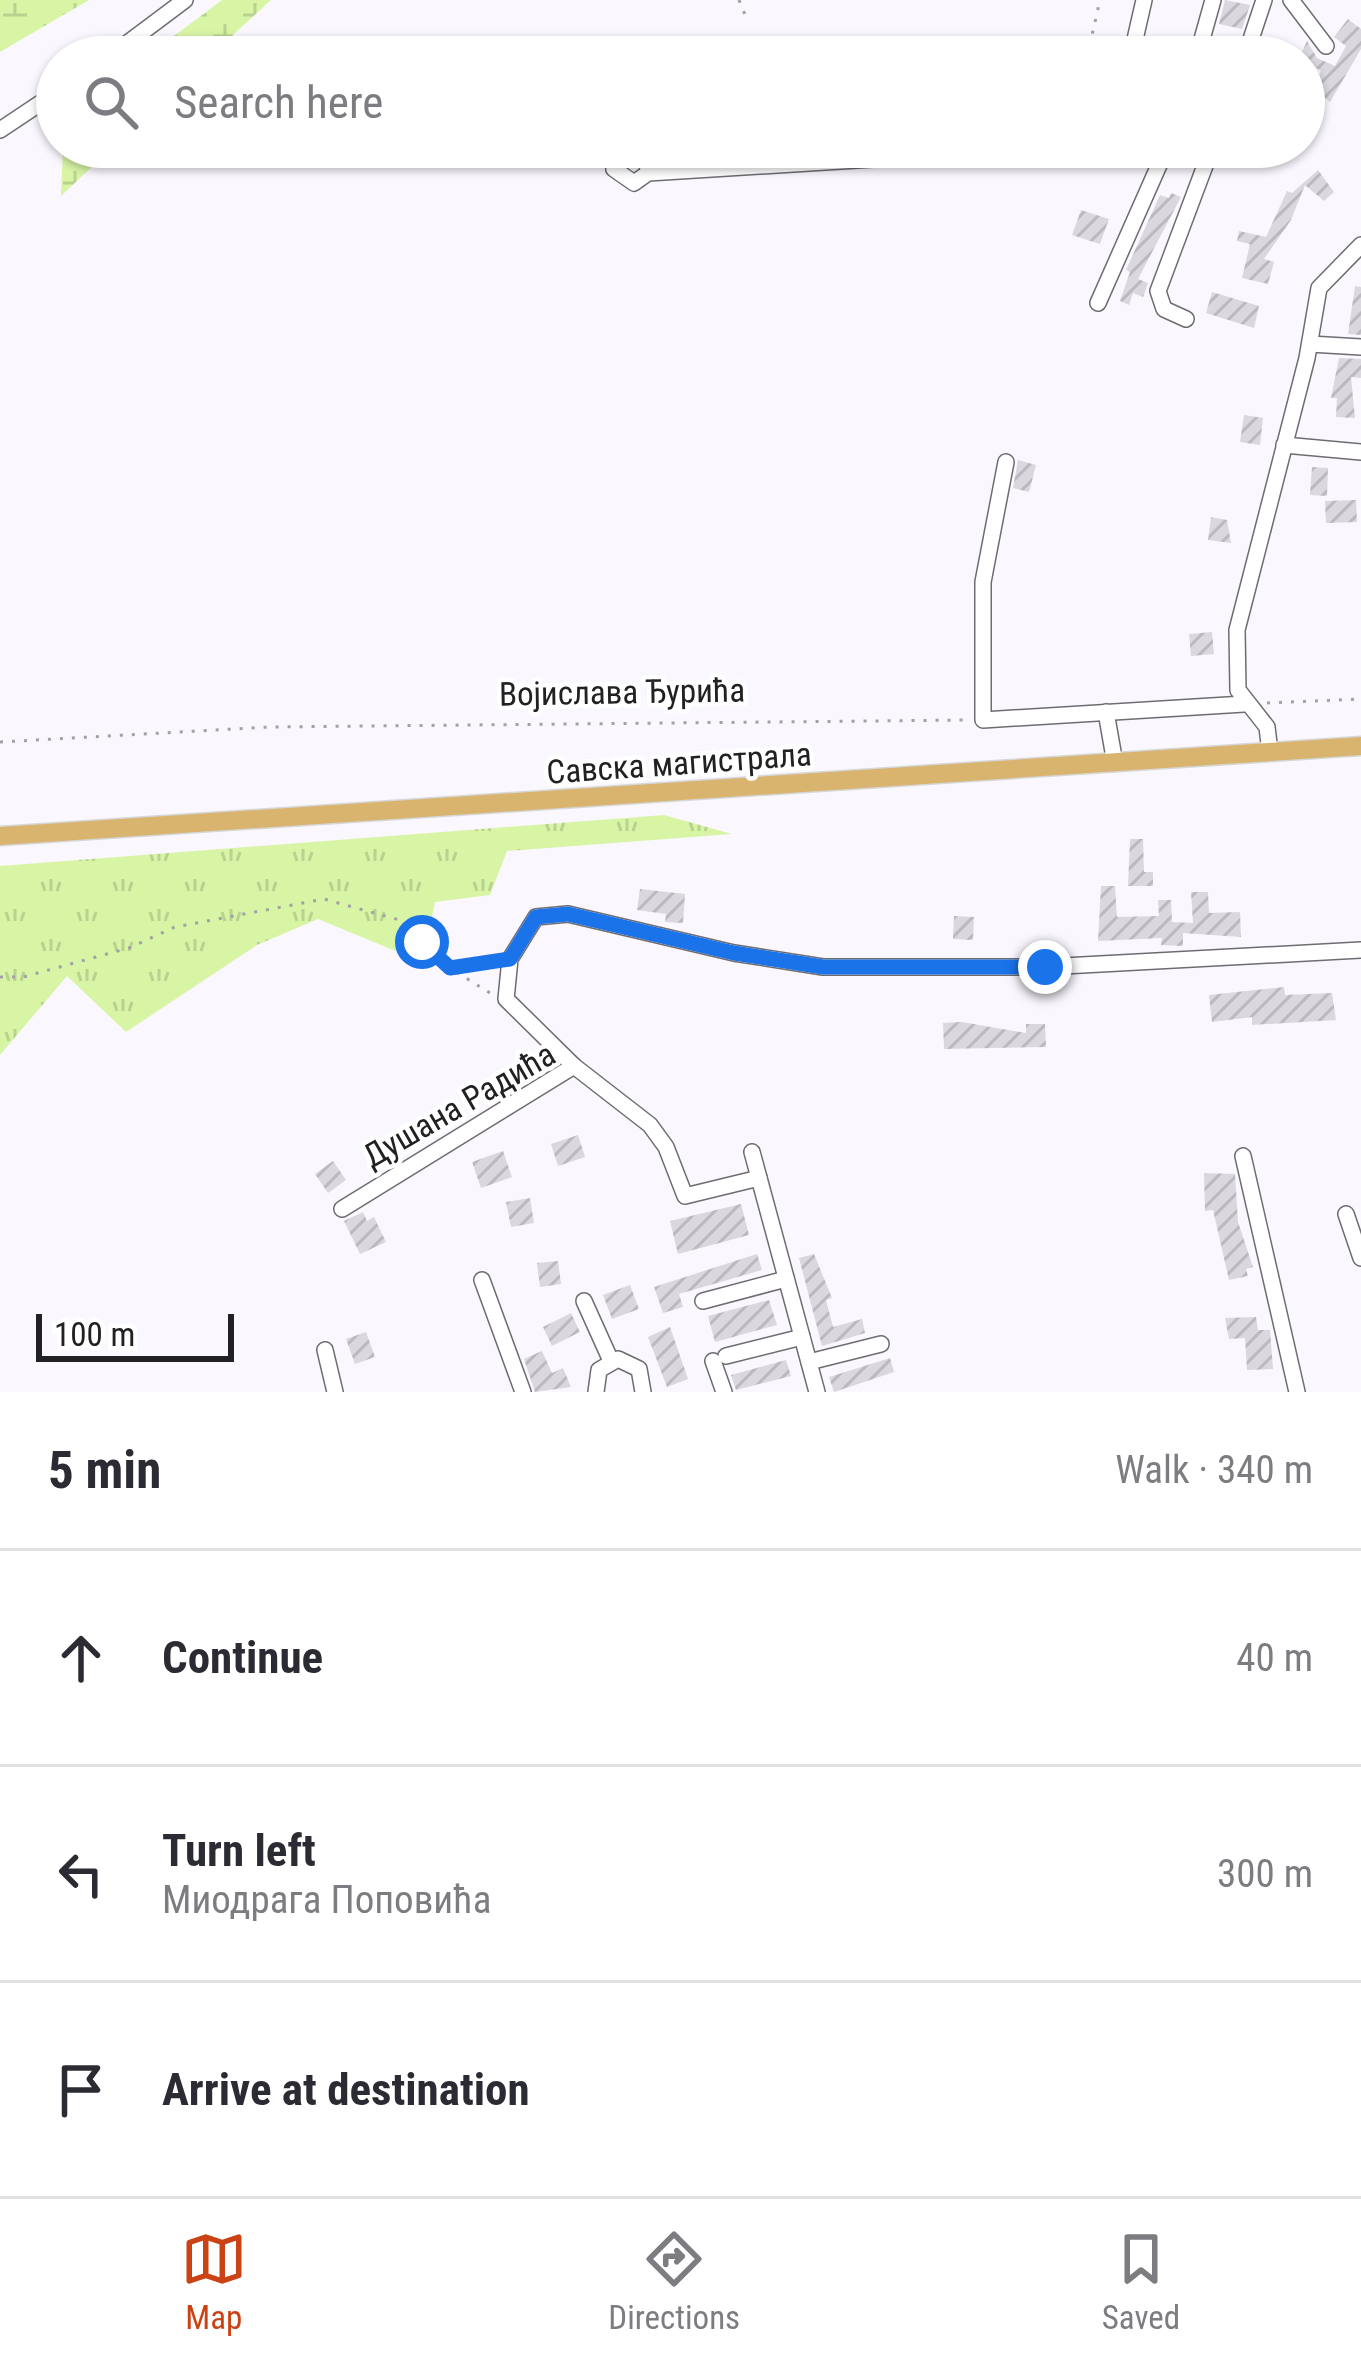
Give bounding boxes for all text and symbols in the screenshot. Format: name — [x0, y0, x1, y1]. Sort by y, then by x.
search box — [36, 36, 1325, 168]
icon: search — [78, 69, 144, 135]
text: Search here — [174, 76, 383, 129]
street label: Војислава Ђурића — [499, 670, 745, 714]
street label: Савска магистрала — [545, 734, 813, 792]
route start — [395, 915, 449, 969]
route end — [1018, 940, 1072, 994]
street label: Душана Радића — [356, 1034, 562, 1176]
scale bar — [36, 1308, 234, 1361]
text: 100 m — [54, 1315, 135, 1354]
text: 5 min — [48, 1441, 161, 1500]
text: Walk · 340 m — [1115, 1447, 1313, 1493]
icon: ahead — [48, 1625, 114, 1691]
text: Continue — [162, 1631, 323, 1684]
text: 40 m — [1236, 1635, 1313, 1681]
text: Turn left — [162, 1824, 316, 1877]
icon: left — [48, 1841, 114, 1907]
text: 300 m — [1217, 1851, 1313, 1897]
text: Миодрага Поповића — [162, 1877, 491, 1923]
icon: arrive — [48, 2057, 114, 2123]
text: Arrive at destination — [162, 2063, 530, 2116]
tab: Map — [181, 2226, 247, 2337]
tab: Directions — [608, 2226, 740, 2337]
tab: Saved — [1102, 2226, 1180, 2337]

